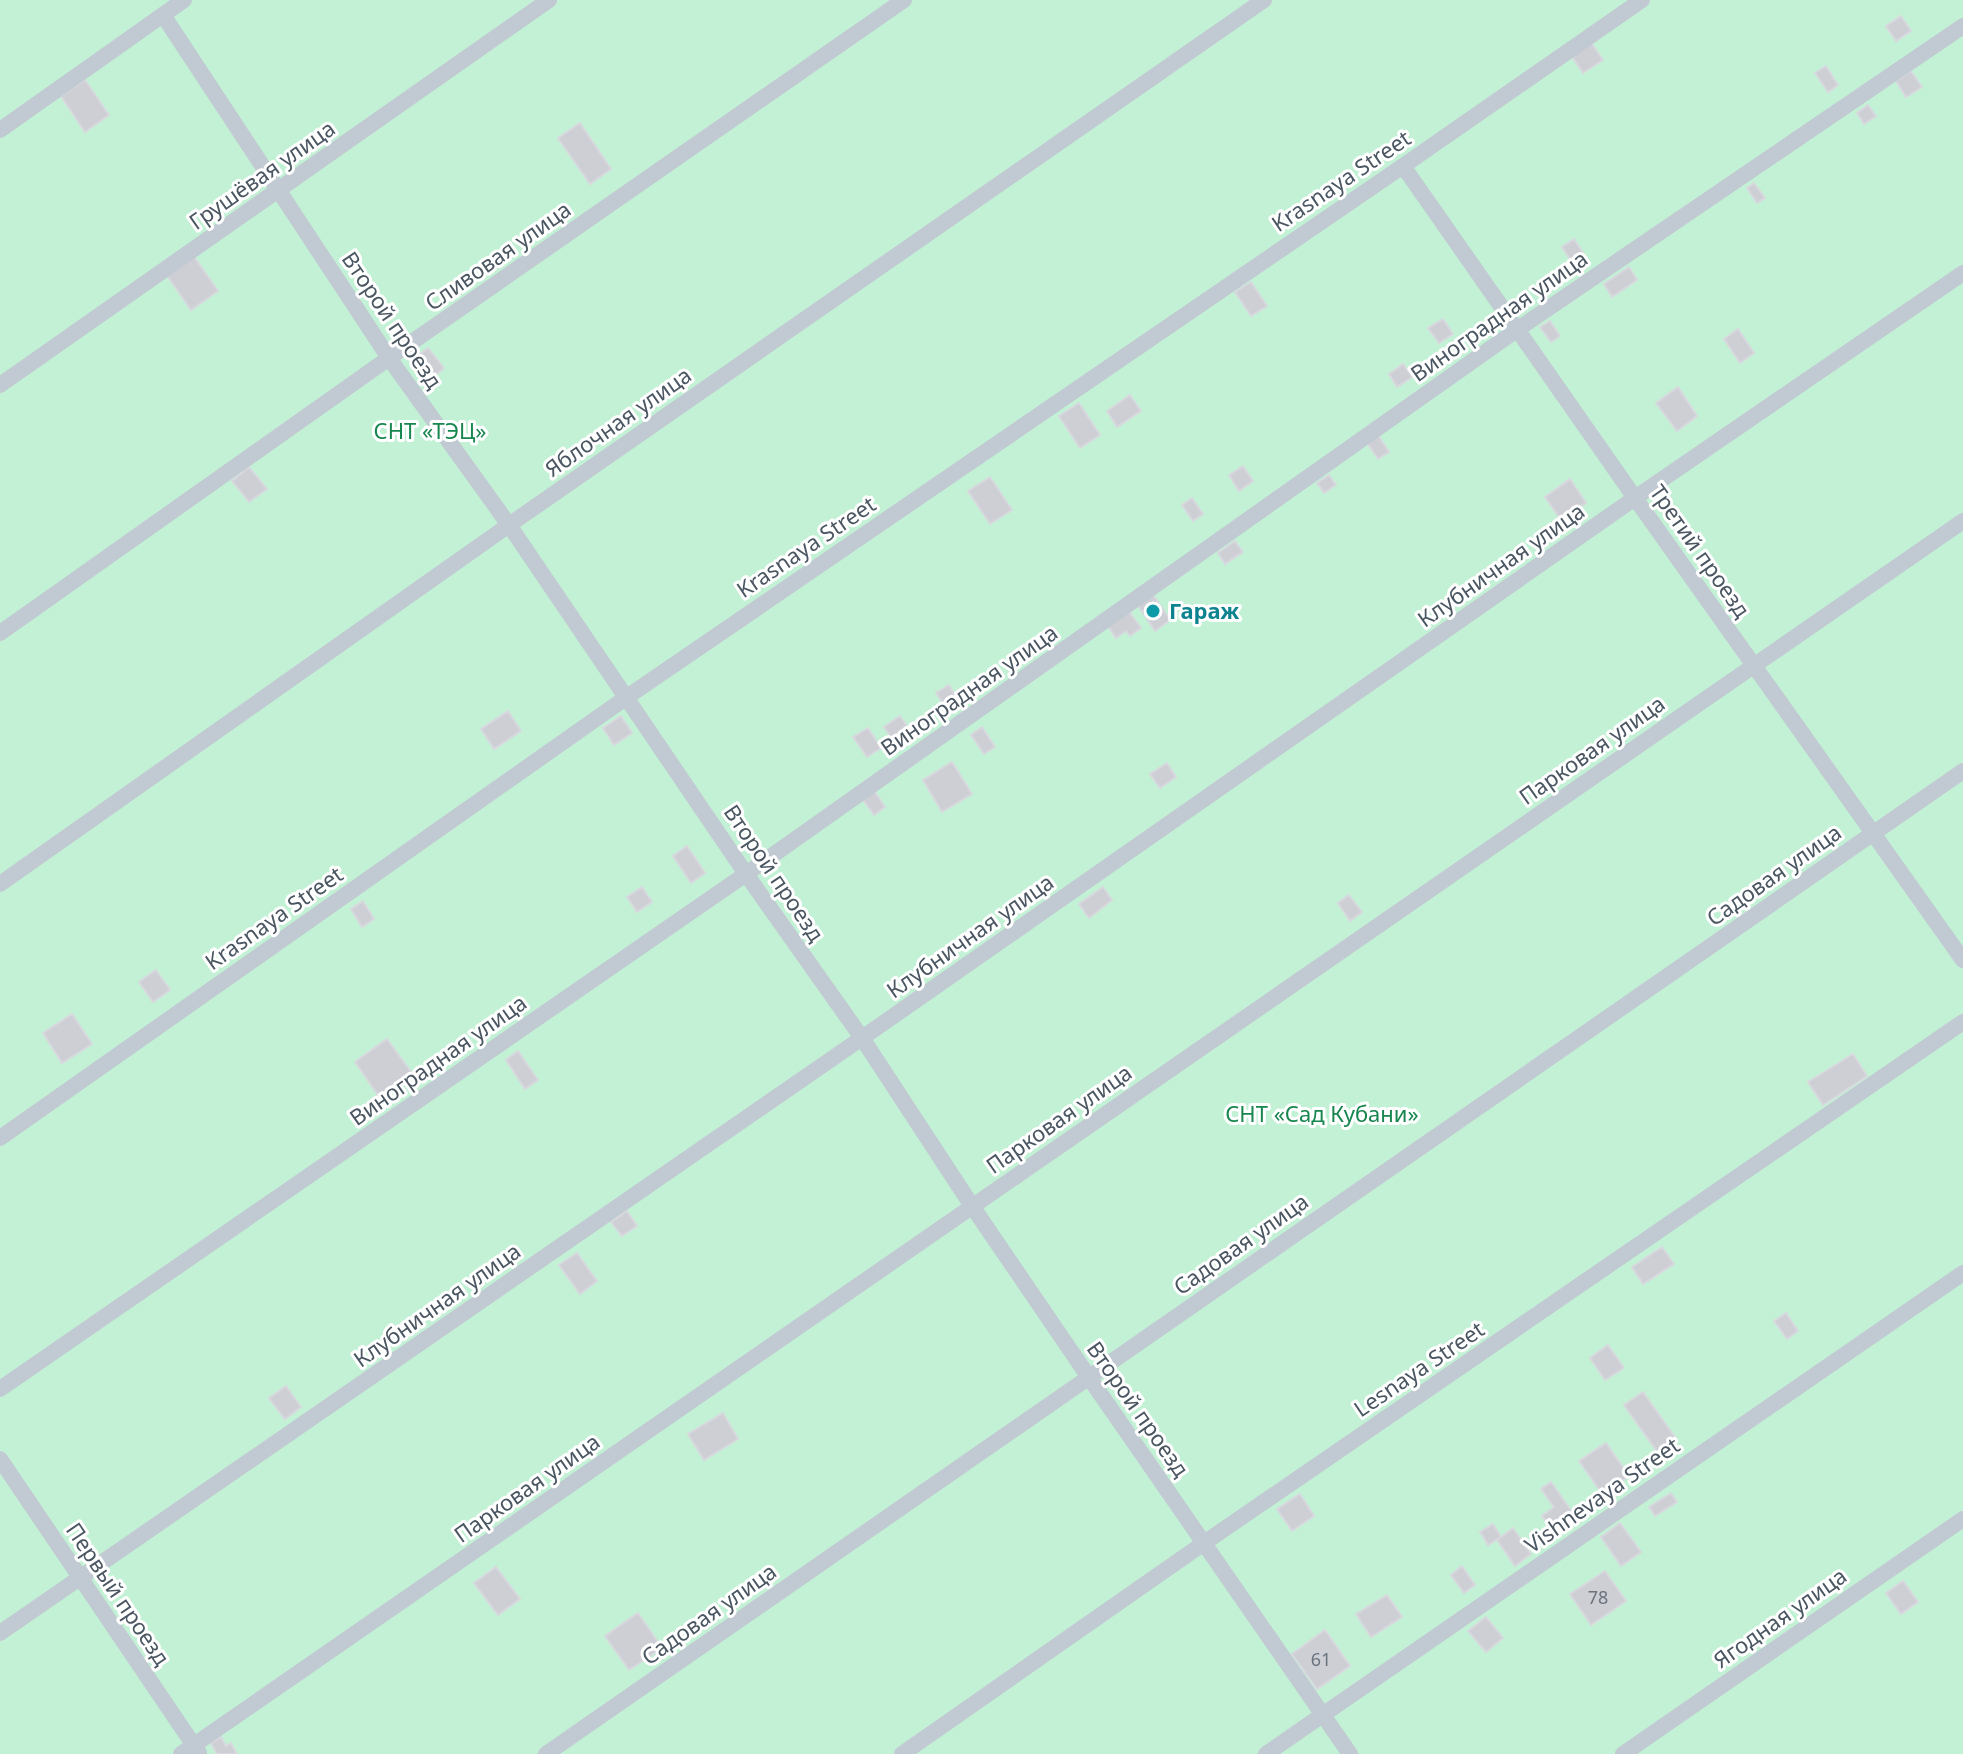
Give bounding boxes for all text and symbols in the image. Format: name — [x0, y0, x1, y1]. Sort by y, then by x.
street label: Грушёвая улица — [183, 113, 340, 236]
street label: Krasnaya Street — [1265, 122, 1416, 238]
street label: Сливовая улица — [419, 194, 576, 317]
street label: Виноградная улица — [1404, 243, 1593, 388]
street label: Второй проезд — [336, 245, 450, 394]
street label: Яблочная улица — [538, 359, 697, 483]
park label: СНТ «ТЭЦ» — [374, 415, 486, 445]
street label: Третий проезд — [1644, 478, 1758, 623]
street label: Krasnaya Street — [730, 488, 881, 604]
street label: Клубничная улица — [1411, 495, 1590, 633]
place label: Гараж — [1169, 595, 1239, 625]
marker: Гараж — [1144, 602, 1162, 620]
street label: Виноградная улица — [874, 617, 1063, 762]
street label: Парковая улица — [1513, 688, 1670, 811]
street label: Второй проезд — [718, 798, 832, 947]
street label: Садовая улица — [1700, 817, 1847, 932]
street label: Krasnaya Street — [199, 858, 348, 976]
street label: Клубничная улица — [880, 866, 1059, 1004]
street label: Виноградная улица — [343, 987, 532, 1132]
street label: Парковая улица — [980, 1057, 1137, 1180]
park label: СНТ «Сад Кубани» — [1225, 1098, 1419, 1128]
street label: Садовая улица — [1167, 1186, 1314, 1301]
street label: Клубничная улица — [347, 1235, 526, 1373]
street label: Lesnaya Street — [1347, 1313, 1490, 1423]
street label: Второй проезд — [1081, 1335, 1197, 1483]
street label: Парковая улица — [448, 1426, 605, 1549]
street label: Vishnevaya Street — [1518, 1429, 1685, 1559]
street label: Первый проезд — [60, 1516, 178, 1671]
street label: Садовая улица — [635, 1556, 782, 1671]
street label: Ягодная улица — [1707, 1560, 1852, 1674]
house number: 78 — [1588, 1585, 1608, 1609]
house number: 61 — [1311, 1647, 1331, 1671]

